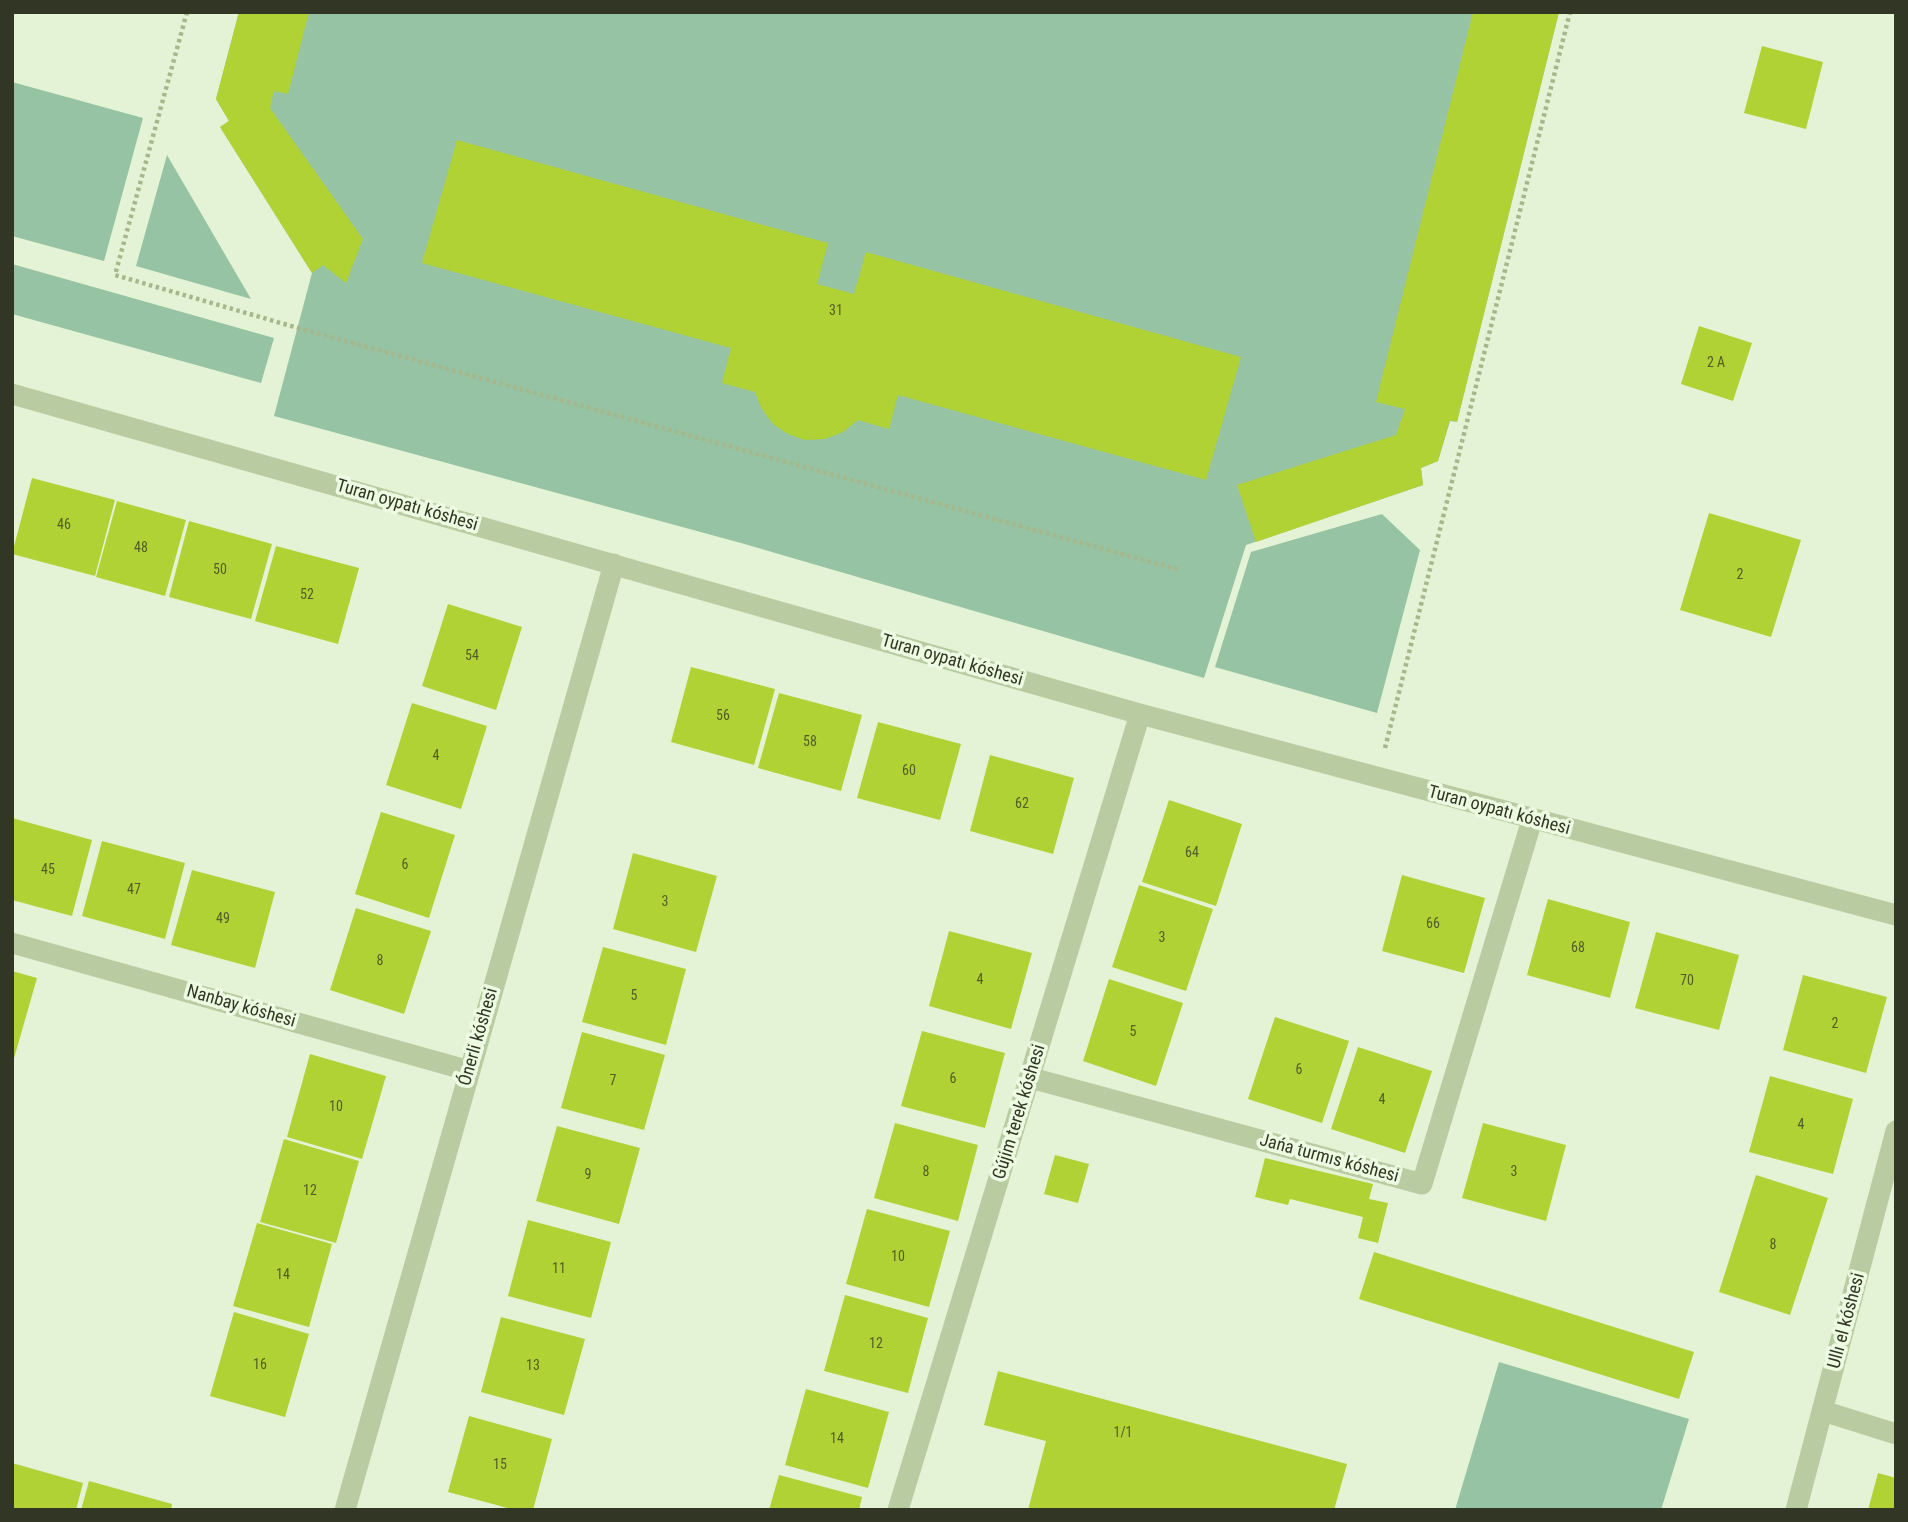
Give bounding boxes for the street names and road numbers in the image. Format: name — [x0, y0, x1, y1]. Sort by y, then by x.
street label: Turan oypatı kóshesi — [334, 475, 480, 537]
street label: Turan oypatı kóshesi — [879, 630, 1025, 692]
street label: Turan oypatı kóshesi — [1426, 782, 1572, 840]
street label: Nanbay kóshesi — [184, 981, 298, 1033]
street label: Ónerli kóshesi — [455, 986, 503, 1088]
street label: Gújim terek kóshesi — [989, 1042, 1051, 1182]
street label: Jańa turmıs kóshesi — [1257, 1130, 1401, 1188]
street label: Ullı el kóshesi — [1824, 1271, 1870, 1371]

